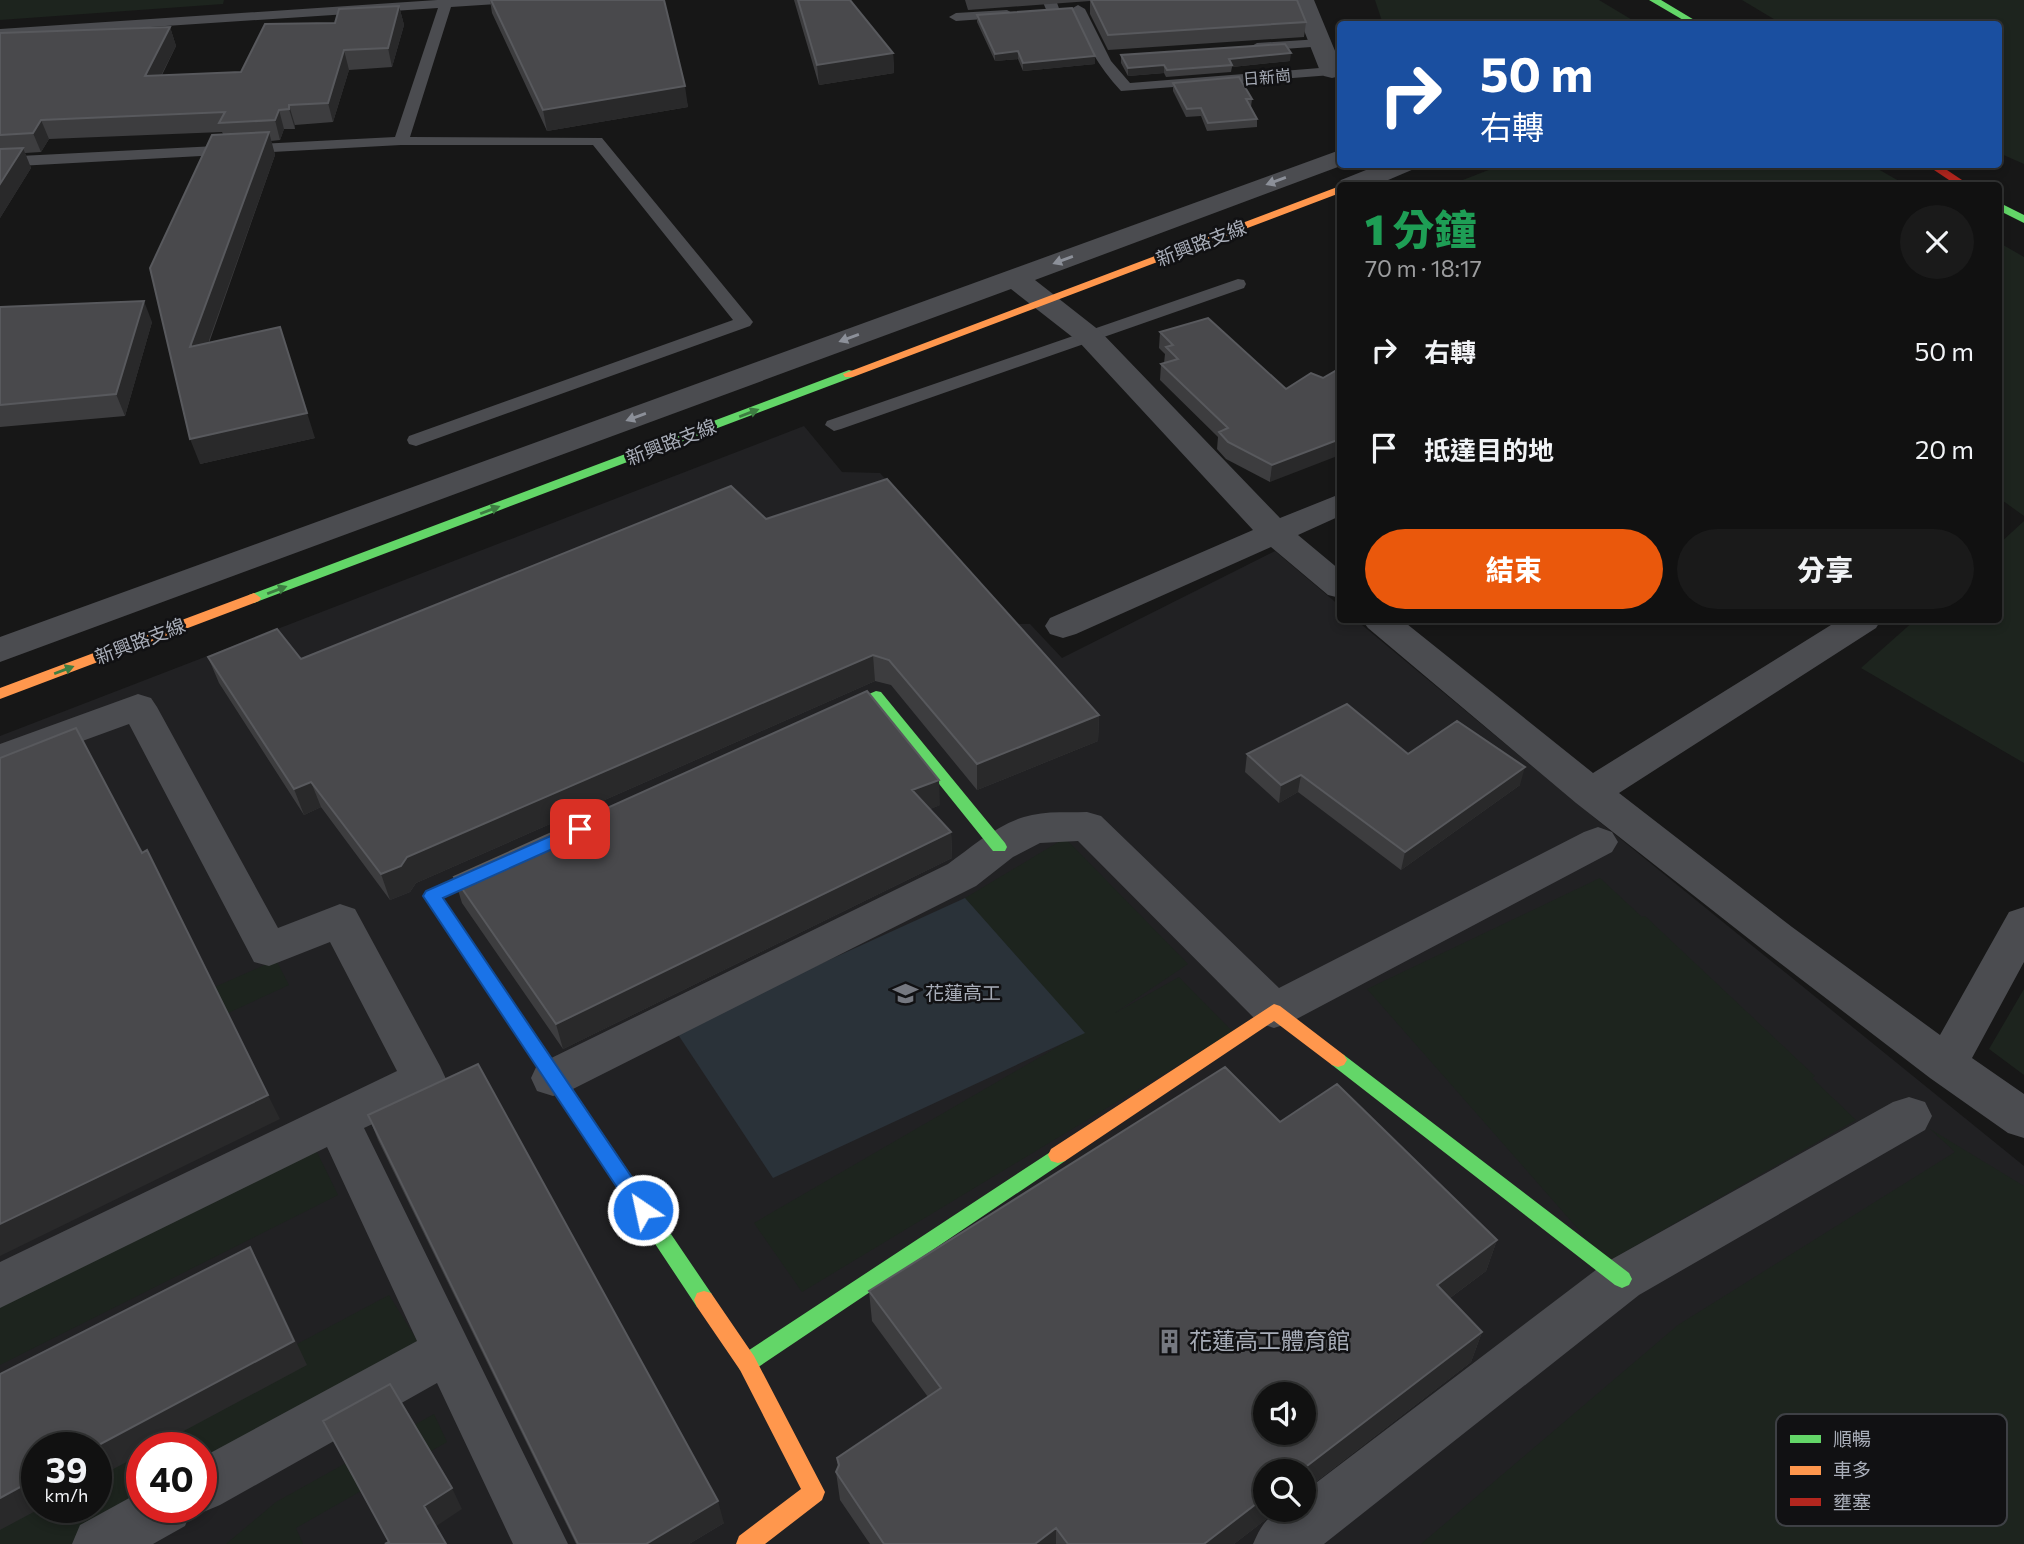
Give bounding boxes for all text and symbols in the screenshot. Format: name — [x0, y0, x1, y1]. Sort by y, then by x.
text: 50 m — [1480, 42, 1593, 102]
icon: right — [1365, 49, 1456, 140]
street label: 日新崗 — [1242, 65, 1292, 88]
text: 右轉 — [1480, 106, 1544, 146]
one-way arrow — [1266, 176, 1287, 187]
text: 1 分鐘 — [1365, 202, 1477, 254]
button: close — [1900, 205, 1974, 279]
street label: 新興路支線 — [1152, 215, 1249, 270]
one-way arrow — [1052, 254, 1073, 265]
text: 70 m · 18:17 — [1365, 254, 1482, 282]
icon: right — [1365, 331, 1403, 369]
one-way arrow — [839, 333, 860, 344]
text: 50 m — [1914, 335, 1974, 366]
text: 右轉 — [1424, 336, 1476, 367]
one-way arrow — [738, 407, 759, 418]
one-way arrow — [625, 411, 646, 422]
street label: 新興路支線 — [622, 414, 719, 469]
icon: arrive — [1365, 429, 1403, 467]
text: 20 m — [1915, 433, 1974, 464]
text: 抵達目的地 — [1424, 434, 1554, 465]
one-way arrow — [480, 504, 501, 515]
button: 結束 — [1365, 529, 1663, 609]
button: 分享 — [1677, 529, 1974, 609]
one-way arrow — [266, 584, 287, 595]
street label: 新興路支線 — [91, 613, 188, 668]
one-way arrow — [53, 664, 74, 675]
pin — [550, 799, 610, 859]
icon: arrive — [561, 810, 599, 848]
school or university icon: 花蓮高工 — [891, 979, 919, 1007]
place label: 花蓮高工 — [925, 981, 1001, 1004]
position arrow — [606, 1173, 680, 1247]
place label: 花蓮高工體育館 — [1189, 1326, 1350, 1354]
building icon: 花蓮高工體育館 — [1155, 1327, 1183, 1355]
map controls — [1253, 1382, 1316, 1522]
button: sound — [1253, 1382, 1316, 1445]
legend — [1776, 1414, 2007, 1526]
text: 順暢 — [1833, 1427, 1871, 1450]
speed limit sign: 40 — [126, 1432, 217, 1523]
text: 39 — [46, 1447, 87, 1490]
text: 車多 — [1833, 1458, 1871, 1481]
button: search — [1253, 1459, 1316, 1522]
text: km/h — [45, 1484, 88, 1506]
text: 壅塞 — [1833, 1490, 1871, 1513]

